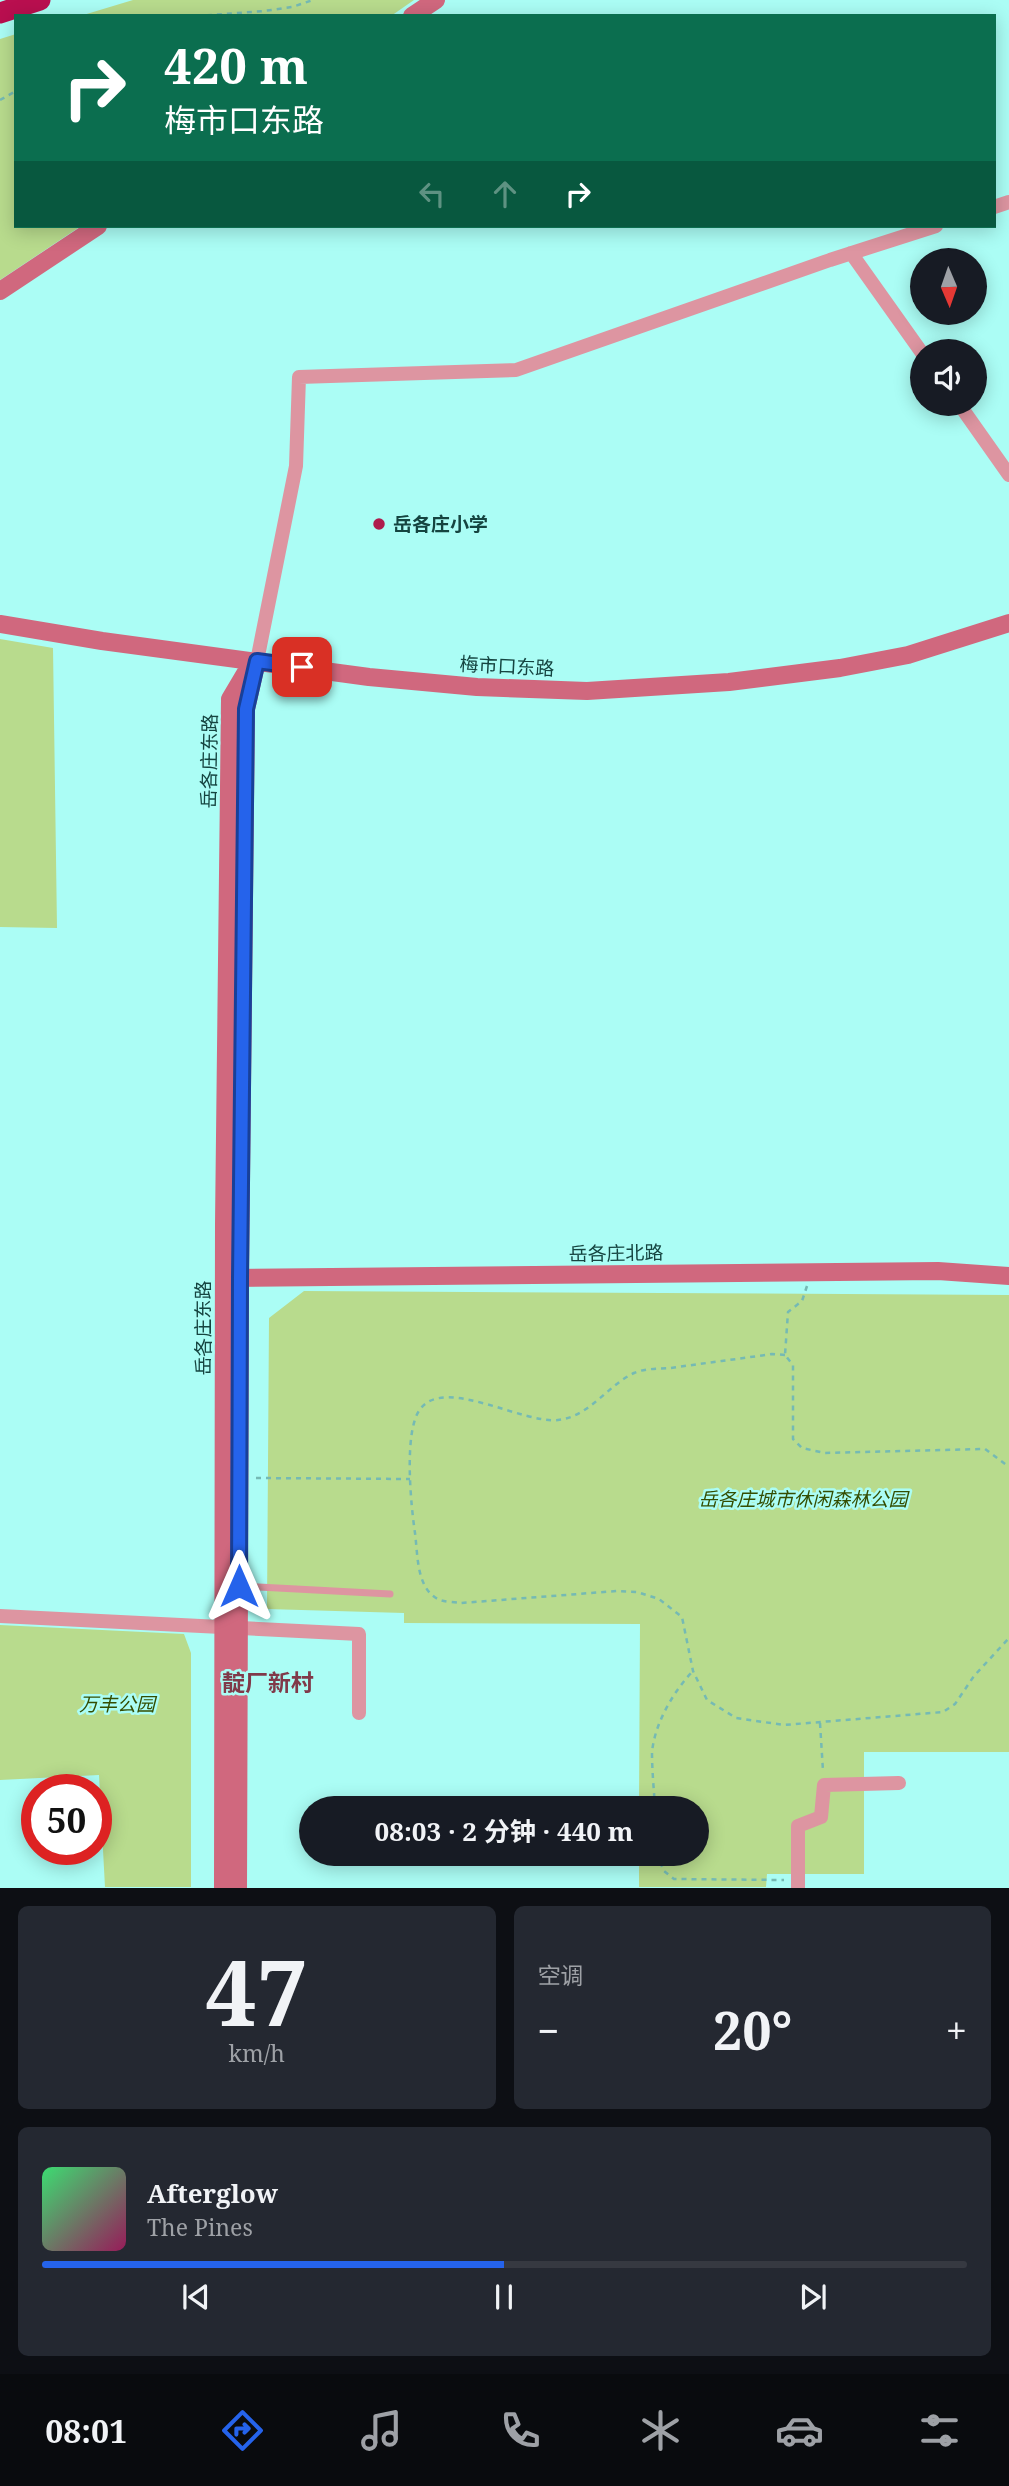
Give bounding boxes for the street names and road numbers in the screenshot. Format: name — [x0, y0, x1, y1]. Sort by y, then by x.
street label: 梅市口东路 — [459, 651, 555, 681]
street label: 岳各庄东路 — [195, 713, 223, 809]
street label: 岳各庄北路 — [568, 1239, 664, 1267]
street label: 岳各庄东路 — [190, 1280, 216, 1376]

